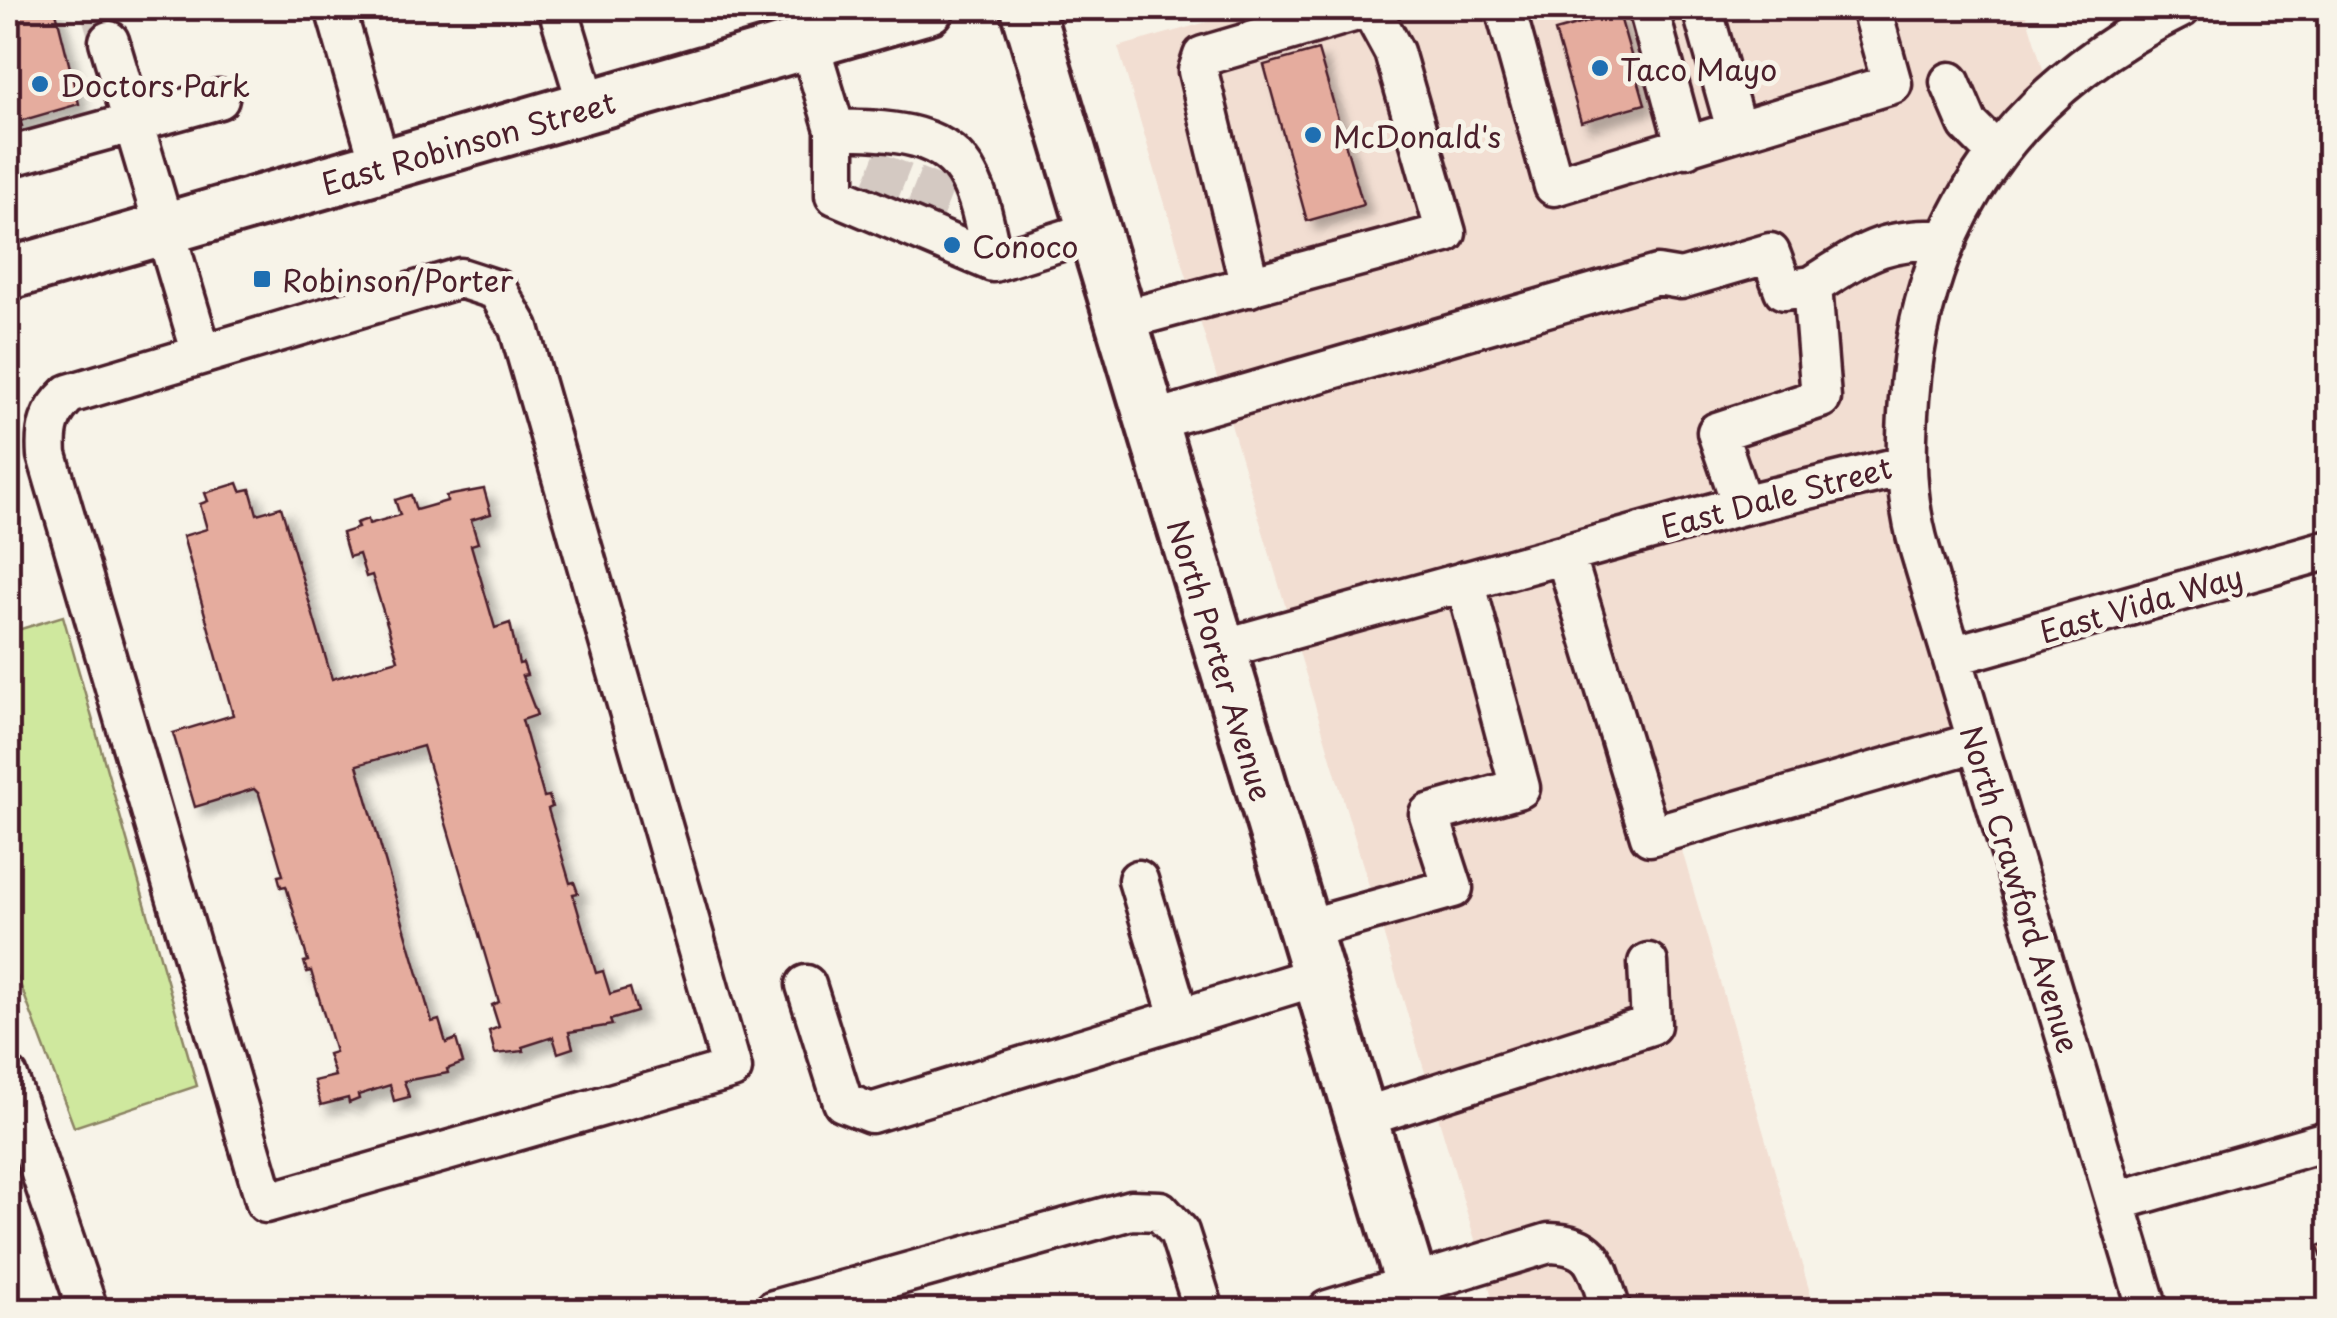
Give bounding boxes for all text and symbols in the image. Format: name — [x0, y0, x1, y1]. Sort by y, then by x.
place label: Taco Mayo — [1620, 46, 1777, 91]
marker: Taco Mayo — [1589, 57, 1611, 79]
place label: Doctors Park — [60, 62, 250, 107]
marker: Doctors Park — [29, 73, 51, 95]
street label: East Robinson Street — [316, 79, 620, 205]
place label: McDonald's — [1333, 113, 1501, 158]
marker: McDonald's — [1302, 124, 1324, 146]
place label: Conoco — [972, 223, 1078, 268]
marker: Conoco — [941, 234, 963, 256]
place label: Robinson/Porter — [282, 257, 513, 302]
marker: Robinson/Porter — [251, 268, 273, 290]
street label: East Dale Street — [1656, 444, 1896, 548]
street label: North Porter Avenue — [1157, 514, 1285, 806]
street label: East Vida Way — [2034, 553, 2248, 653]
street label: North Crawford Avenue — [1950, 720, 2092, 1058]

